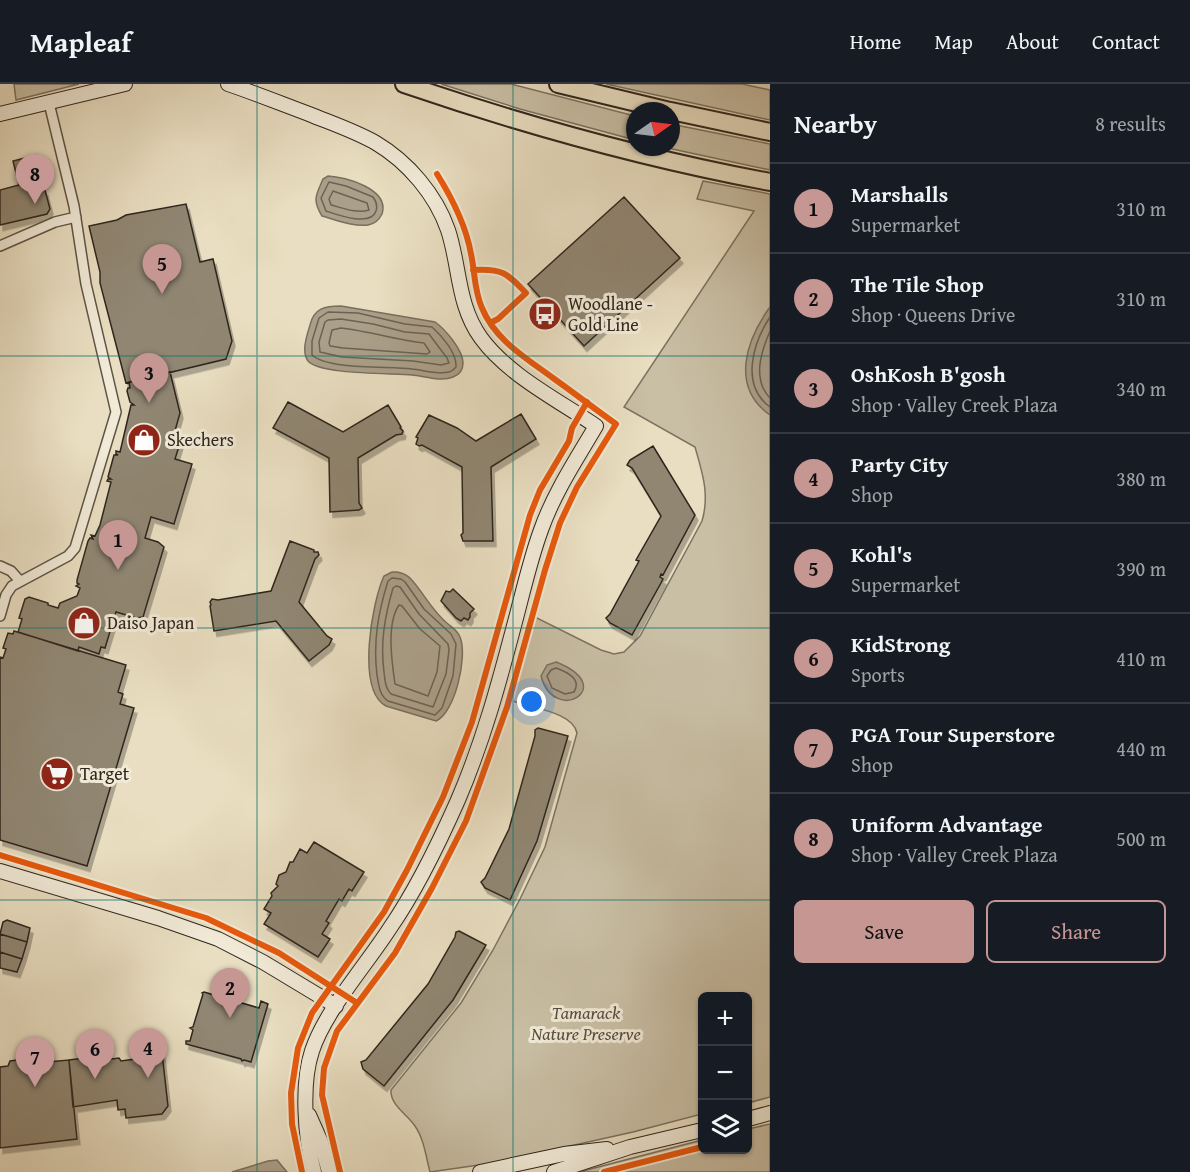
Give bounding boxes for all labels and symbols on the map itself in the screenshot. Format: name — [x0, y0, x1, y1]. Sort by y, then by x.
north arrow — [626, 102, 680, 156]
pin: 8 — [15, 154, 54, 204]
pin: 5 — [142, 244, 182, 294]
place label: Woodlane - Gold Line — [568, 290, 653, 338]
bus stop icon: Woodlane - Gold Line — [527, 296, 563, 332]
pin: 3 — [130, 354, 168, 403]
shop icon: Skechers — [126, 422, 162, 458]
place label: Skechers — [167, 426, 234, 453]
pin: 1 — [98, 520, 138, 570]
shop icon: Daiso Japan — [66, 605, 102, 641]
place label: Daiso Japan — [107, 609, 194, 636]
your location — [517, 687, 546, 716]
supermarket icon: Target — [39, 756, 75, 792]
place label: Target — [80, 760, 130, 787]
pin: 2 — [210, 968, 250, 1018]
park label: Tamarack Nature Preserve — [530, 999, 641, 1047]
pin: 4 — [128, 1028, 168, 1078]
pin: 6 — [76, 1030, 115, 1079]
pin: 7 — [15, 1038, 54, 1087]

